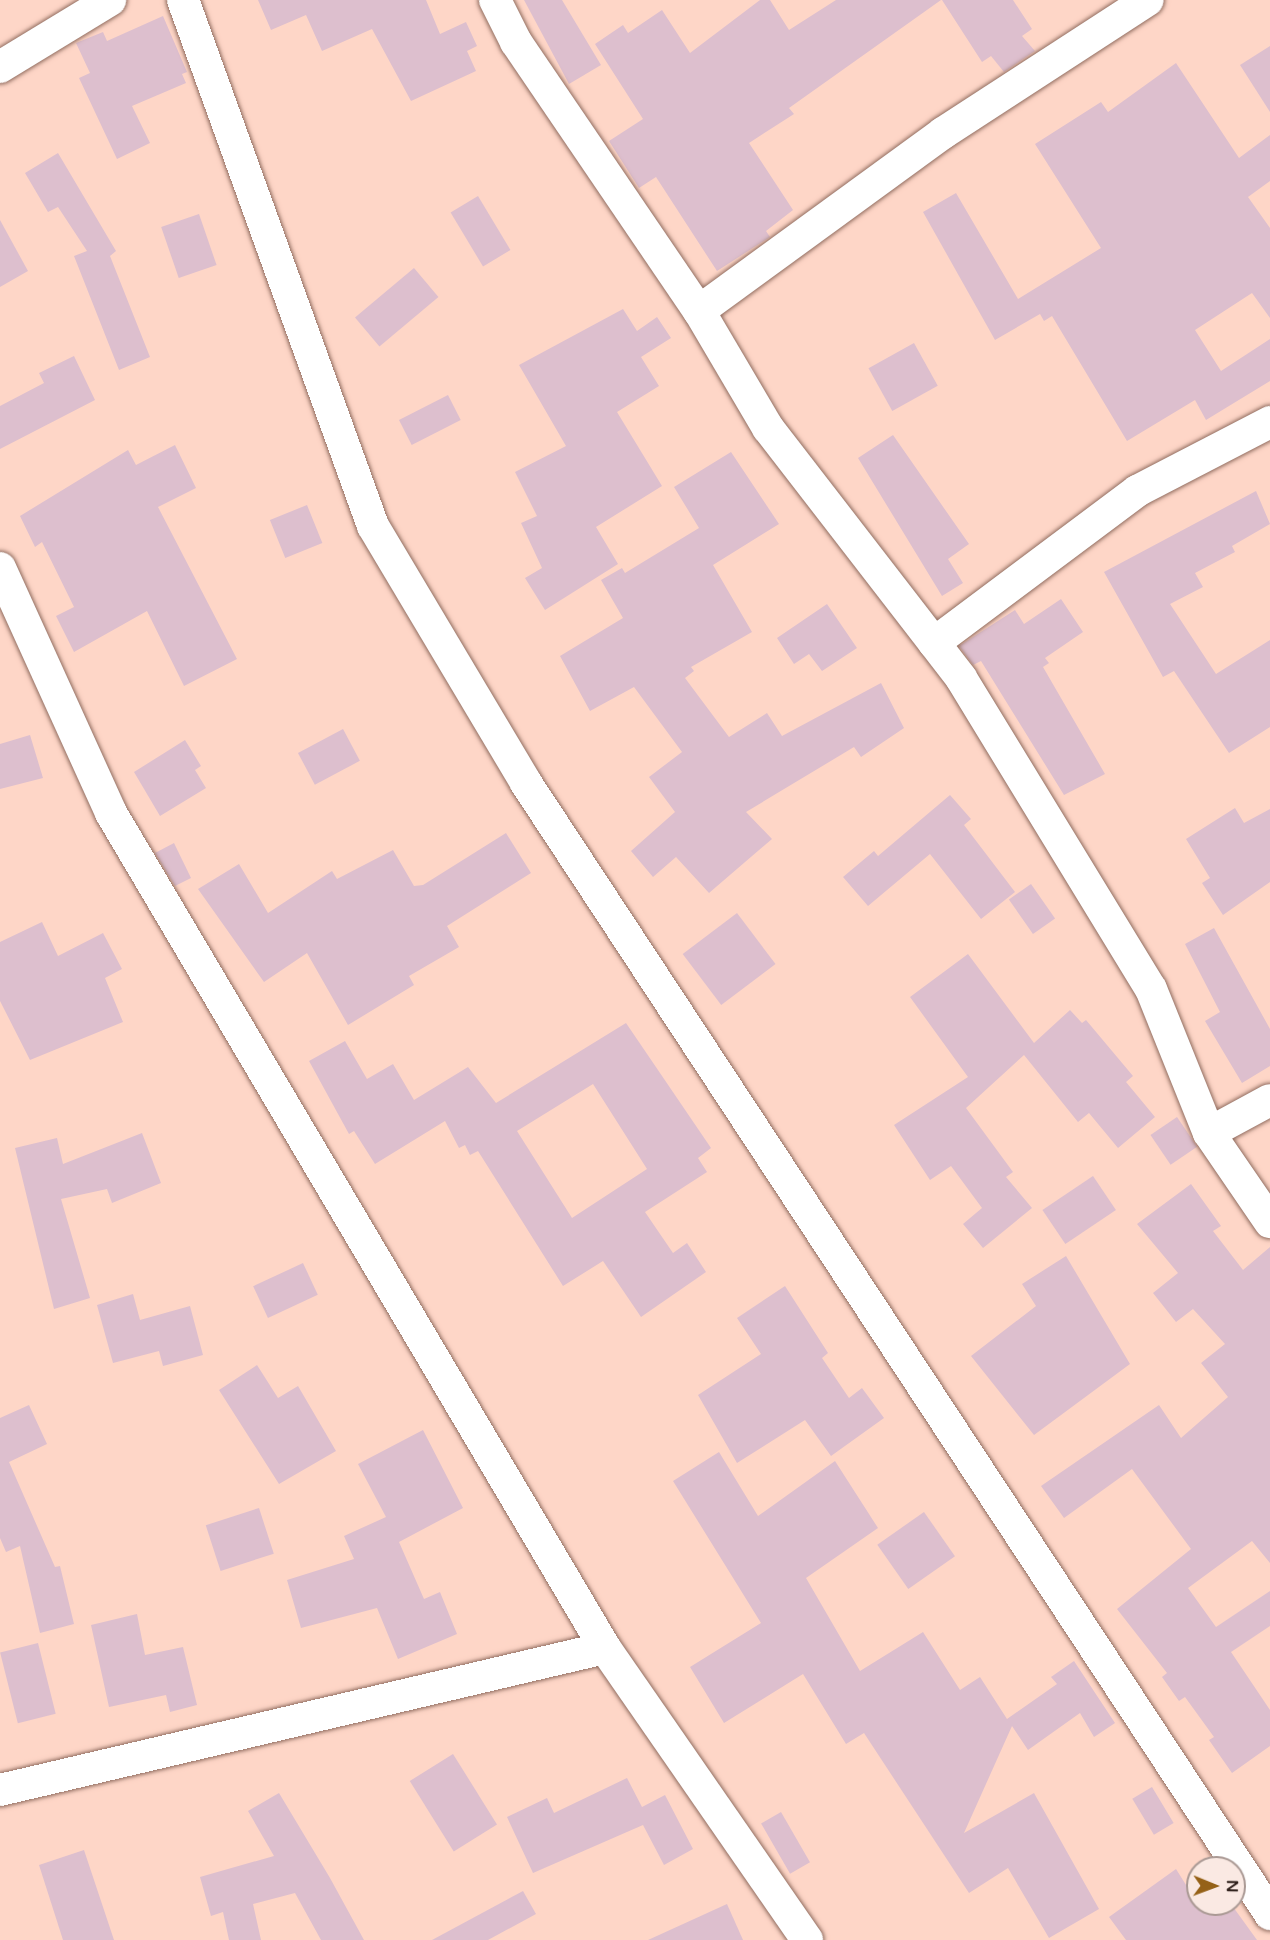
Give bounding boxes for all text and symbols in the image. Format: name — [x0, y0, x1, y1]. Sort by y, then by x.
north arrow — [1186, 1856, 1246, 1916]
text: N — [1222, 1880, 1242, 1893]

